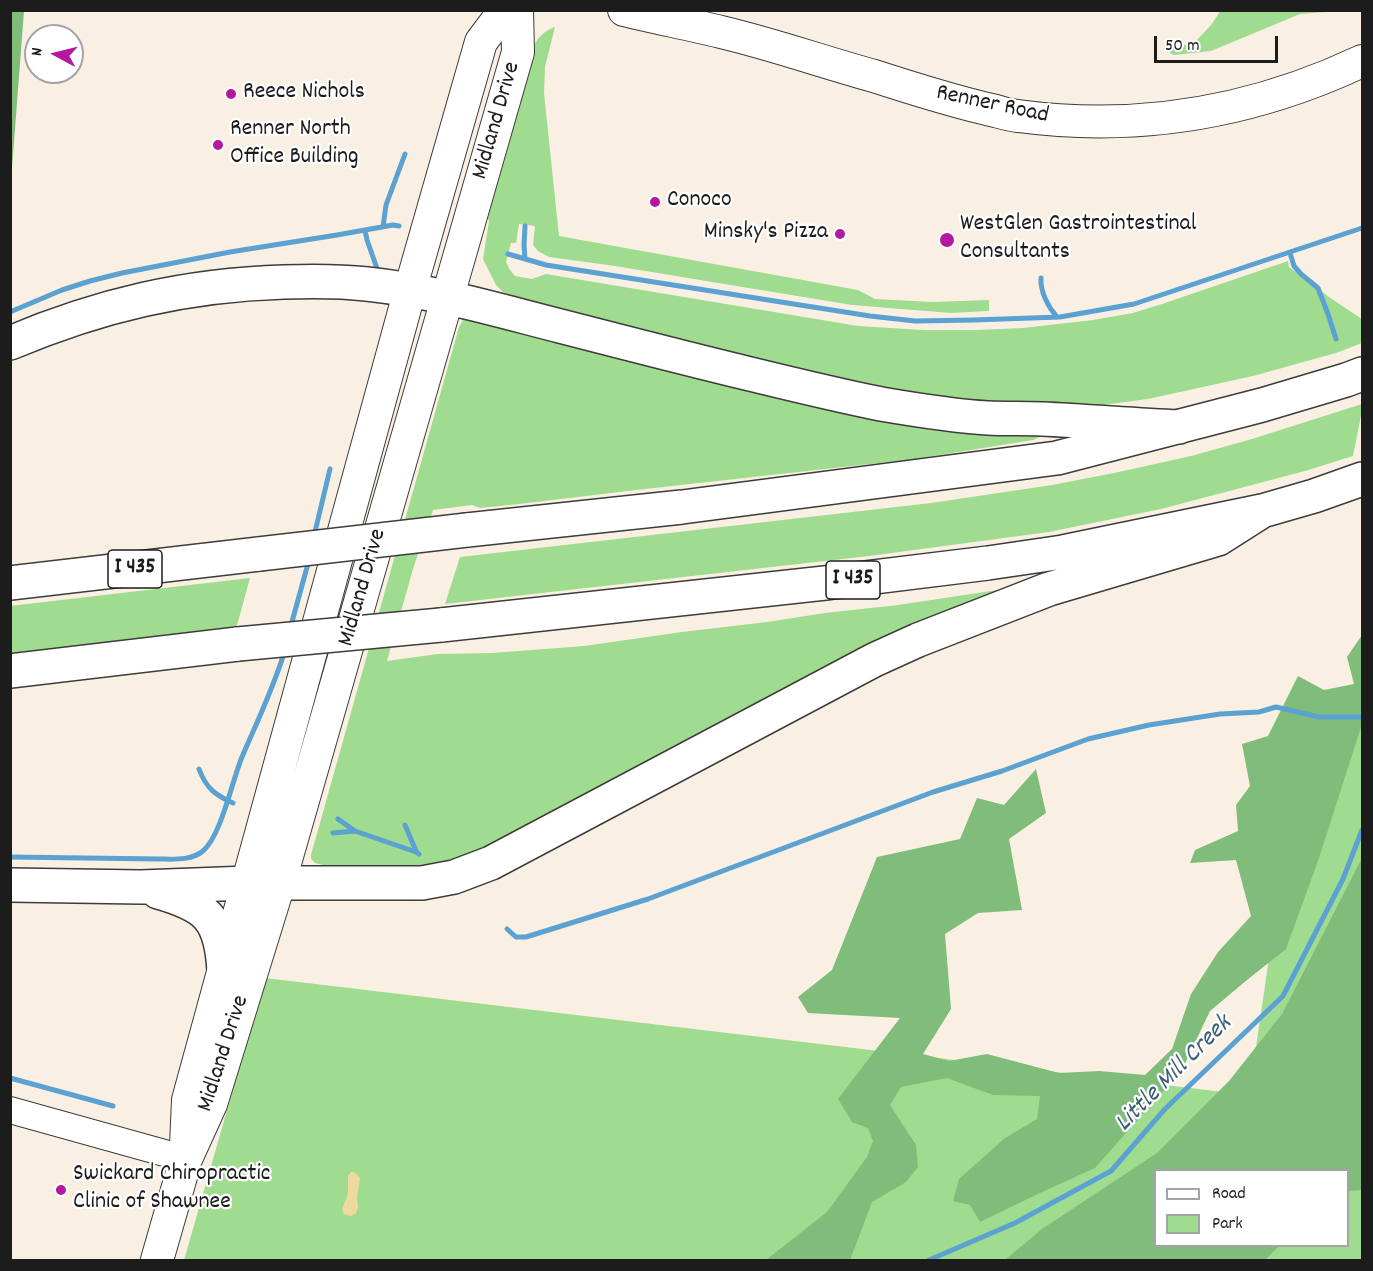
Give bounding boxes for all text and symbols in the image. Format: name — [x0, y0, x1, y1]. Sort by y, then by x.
north arrow — [24, 24, 84, 84]
scale bar — [1157, 24, 1282, 62]
text: 50 m — [1165, 34, 1200, 59]
text: N — [26, 47, 50, 57]
street label: Midland Drive — [468, 59, 528, 183]
place label: Reece Nichols — [243, 80, 365, 108]
street label: Renner Road — [933, 80, 1051, 132]
marker: Reece Nichols — [224, 87, 238, 101]
place label: Renner North Office Building — [230, 117, 359, 173]
marker: Renner North Office Building — [211, 138, 225, 152]
place label: Conoco — [667, 188, 732, 216]
marker: Conoco — [648, 195, 662, 209]
place label: WestGlen Gastrointestinal Consultants — [960, 212, 1196, 268]
place label: Minsky's Pizza — [704, 220, 828, 248]
marker: Minsky's Pizza — [833, 227, 847, 241]
marker: WestGlen Gastrointestinal Consultants — [938, 231, 956, 249]
street label: Midland Drive — [334, 526, 394, 650]
road number: I 435 — [108, 550, 162, 588]
road number: I 435 — [826, 561, 880, 599]
street label: Midland Drive — [193, 992, 257, 1116]
water label: Little Mill Creek — [1110, 1010, 1240, 1140]
place label: Swickard Chiropractic Clinic of Shawnee — [73, 1162, 270, 1218]
legend — [1154, 1169, 1349, 1247]
text: Road — [1212, 1182, 1246, 1207]
marker: Swickard Chiropractic Clinic of Shawnee — [54, 1183, 68, 1197]
text: Park — [1212, 1212, 1243, 1237]

